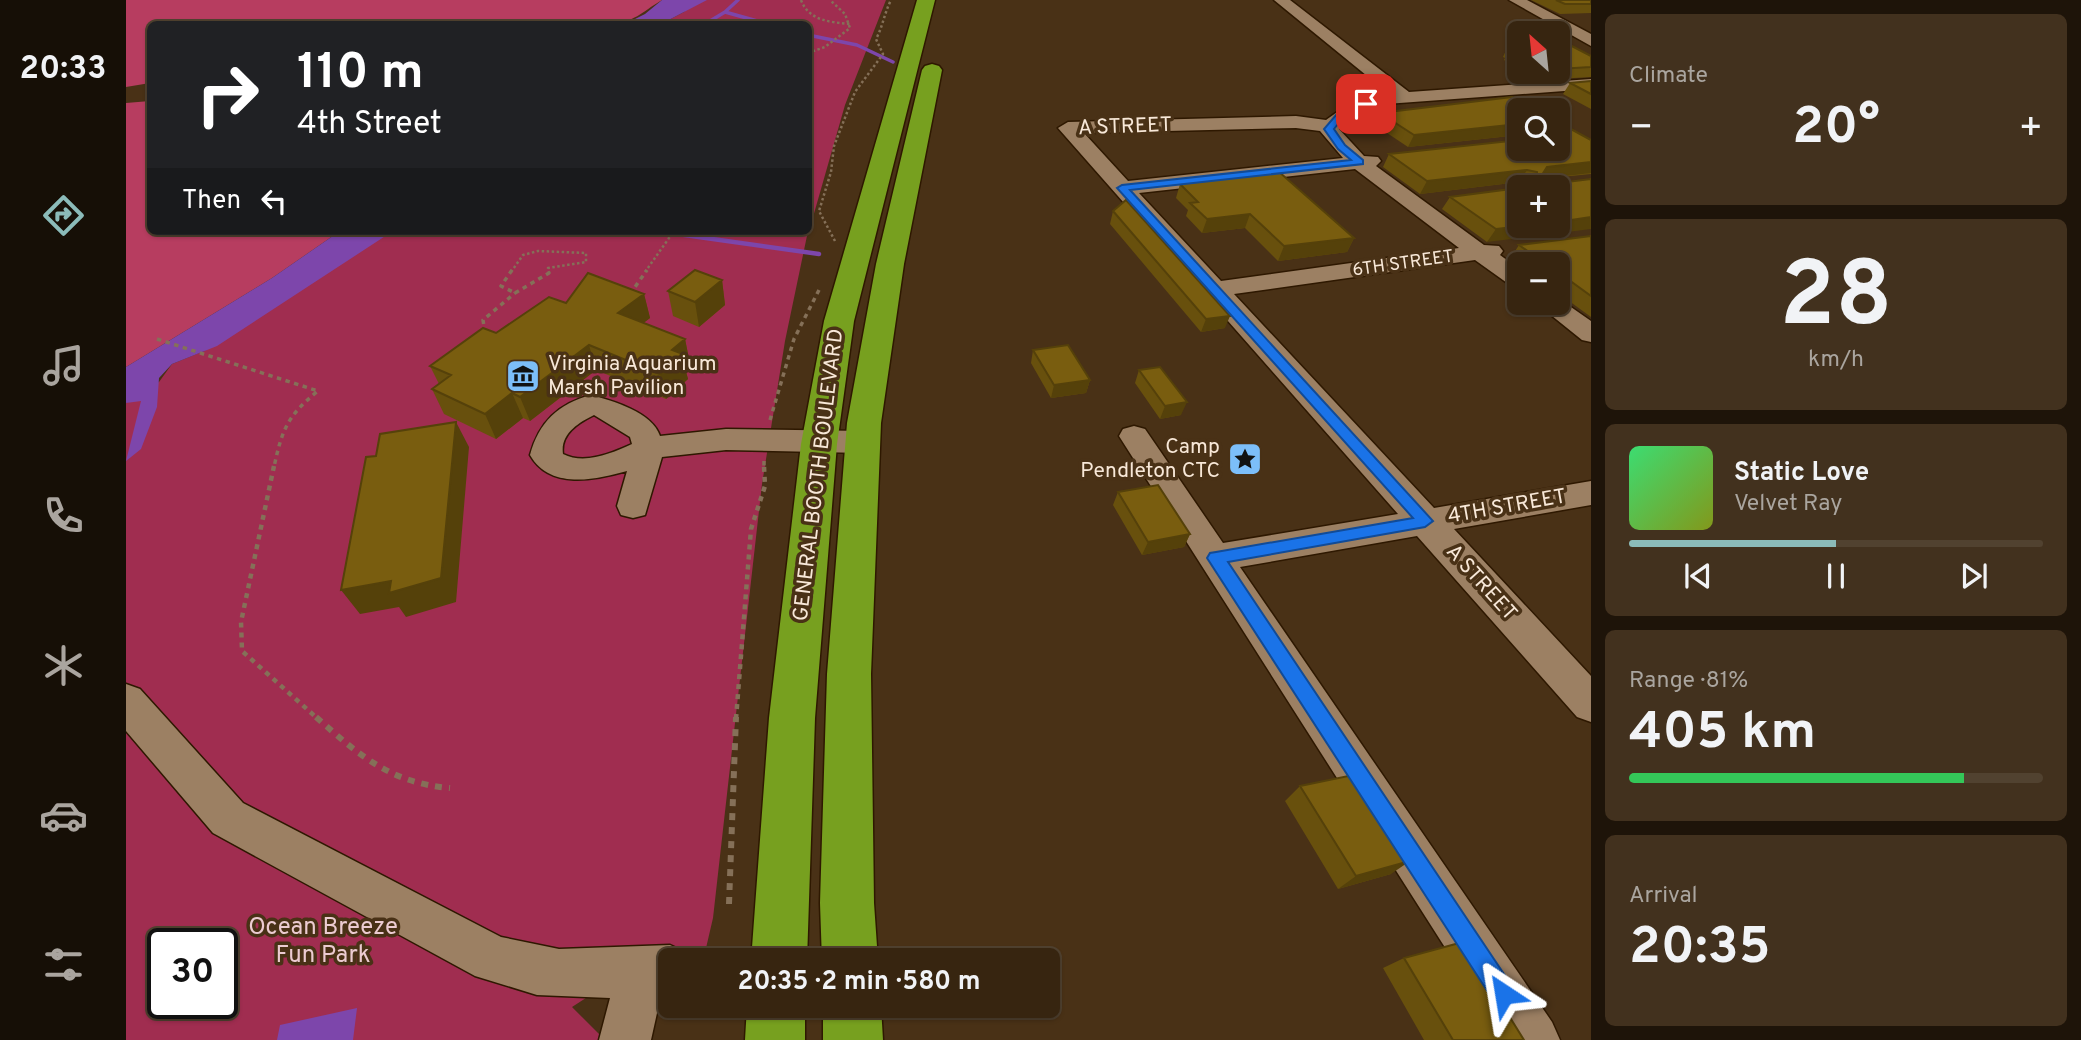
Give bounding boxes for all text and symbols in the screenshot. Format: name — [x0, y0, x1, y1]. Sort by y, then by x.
north arrow — [1507, 21, 1570, 84]
map controls — [1507, 21, 1570, 315]
text: 110 m — [297, 44, 424, 106]
icon: right — [182, 49, 273, 140]
text: 20:33 — [20, 50, 106, 90]
text: Climate — [1629, 62, 1708, 91]
pin — [1336, 74, 1396, 134]
icon: arrive — [1347, 85, 1385, 123]
text: 20° — [1792, 96, 1880, 162]
button: search — [1507, 98, 1570, 161]
text: 4th Street — [297, 105, 442, 145]
text: − — [1629, 105, 1654, 154]
text: + — [2018, 105, 2043, 154]
street label: A STREET — [1078, 112, 1172, 142]
button: + — [1507, 175, 1570, 238]
icon: left — [255, 182, 293, 220]
text: Then — [182, 185, 241, 218]
icon: directions — [39, 191, 88, 240]
text: 28 — [1780, 243, 1892, 358]
street label: 6TH STREET — [1351, 246, 1455, 282]
button: − — [1507, 252, 1570, 315]
street label: GENERAL BOOTH BOULEVARD — [788, 327, 850, 623]
icon: music — [39, 341, 88, 390]
text: km/h — [1808, 346, 1864, 375]
place label: Virginia Aquarium Marsh Pavilion — [548, 351, 716, 402]
museum icon: Virginia Aquarium Marsh Pavilion — [504, 357, 542, 395]
place label: Camp Pendleton CTC — [1080, 434, 1220, 485]
place icon: Camp Pendleton CTC — [1226, 440, 1264, 478]
text: Static Love — [1734, 457, 1869, 490]
street label: 4TH STREET — [1446, 483, 1568, 531]
text: Velvet Ray — [1734, 490, 1842, 519]
icon: phone — [39, 491, 88, 540]
street label: A STREET — [1440, 539, 1522, 627]
icon: previous — [1679, 557, 1717, 595]
icon: pause — [1817, 557, 1855, 595]
icon: next — [1955, 557, 1993, 595]
icon: climate — [39, 641, 88, 690]
text: Range · 81% — [1629, 667, 1748, 696]
text: 405 km — [1629, 701, 1816, 767]
icon: car — [39, 791, 88, 840]
text: Arrival — [1629, 882, 1698, 911]
park label: Ocean Breeze Fun Park — [248, 913, 398, 971]
text: 20:35 — [1629, 916, 1771, 982]
speed limit sign: 30 — [147, 928, 238, 1019]
icon: filters — [39, 940, 88, 989]
position arrow — [1467, 957, 1541, 1031]
text: 20:35 · 2 min · 580 m — [738, 966, 980, 999]

